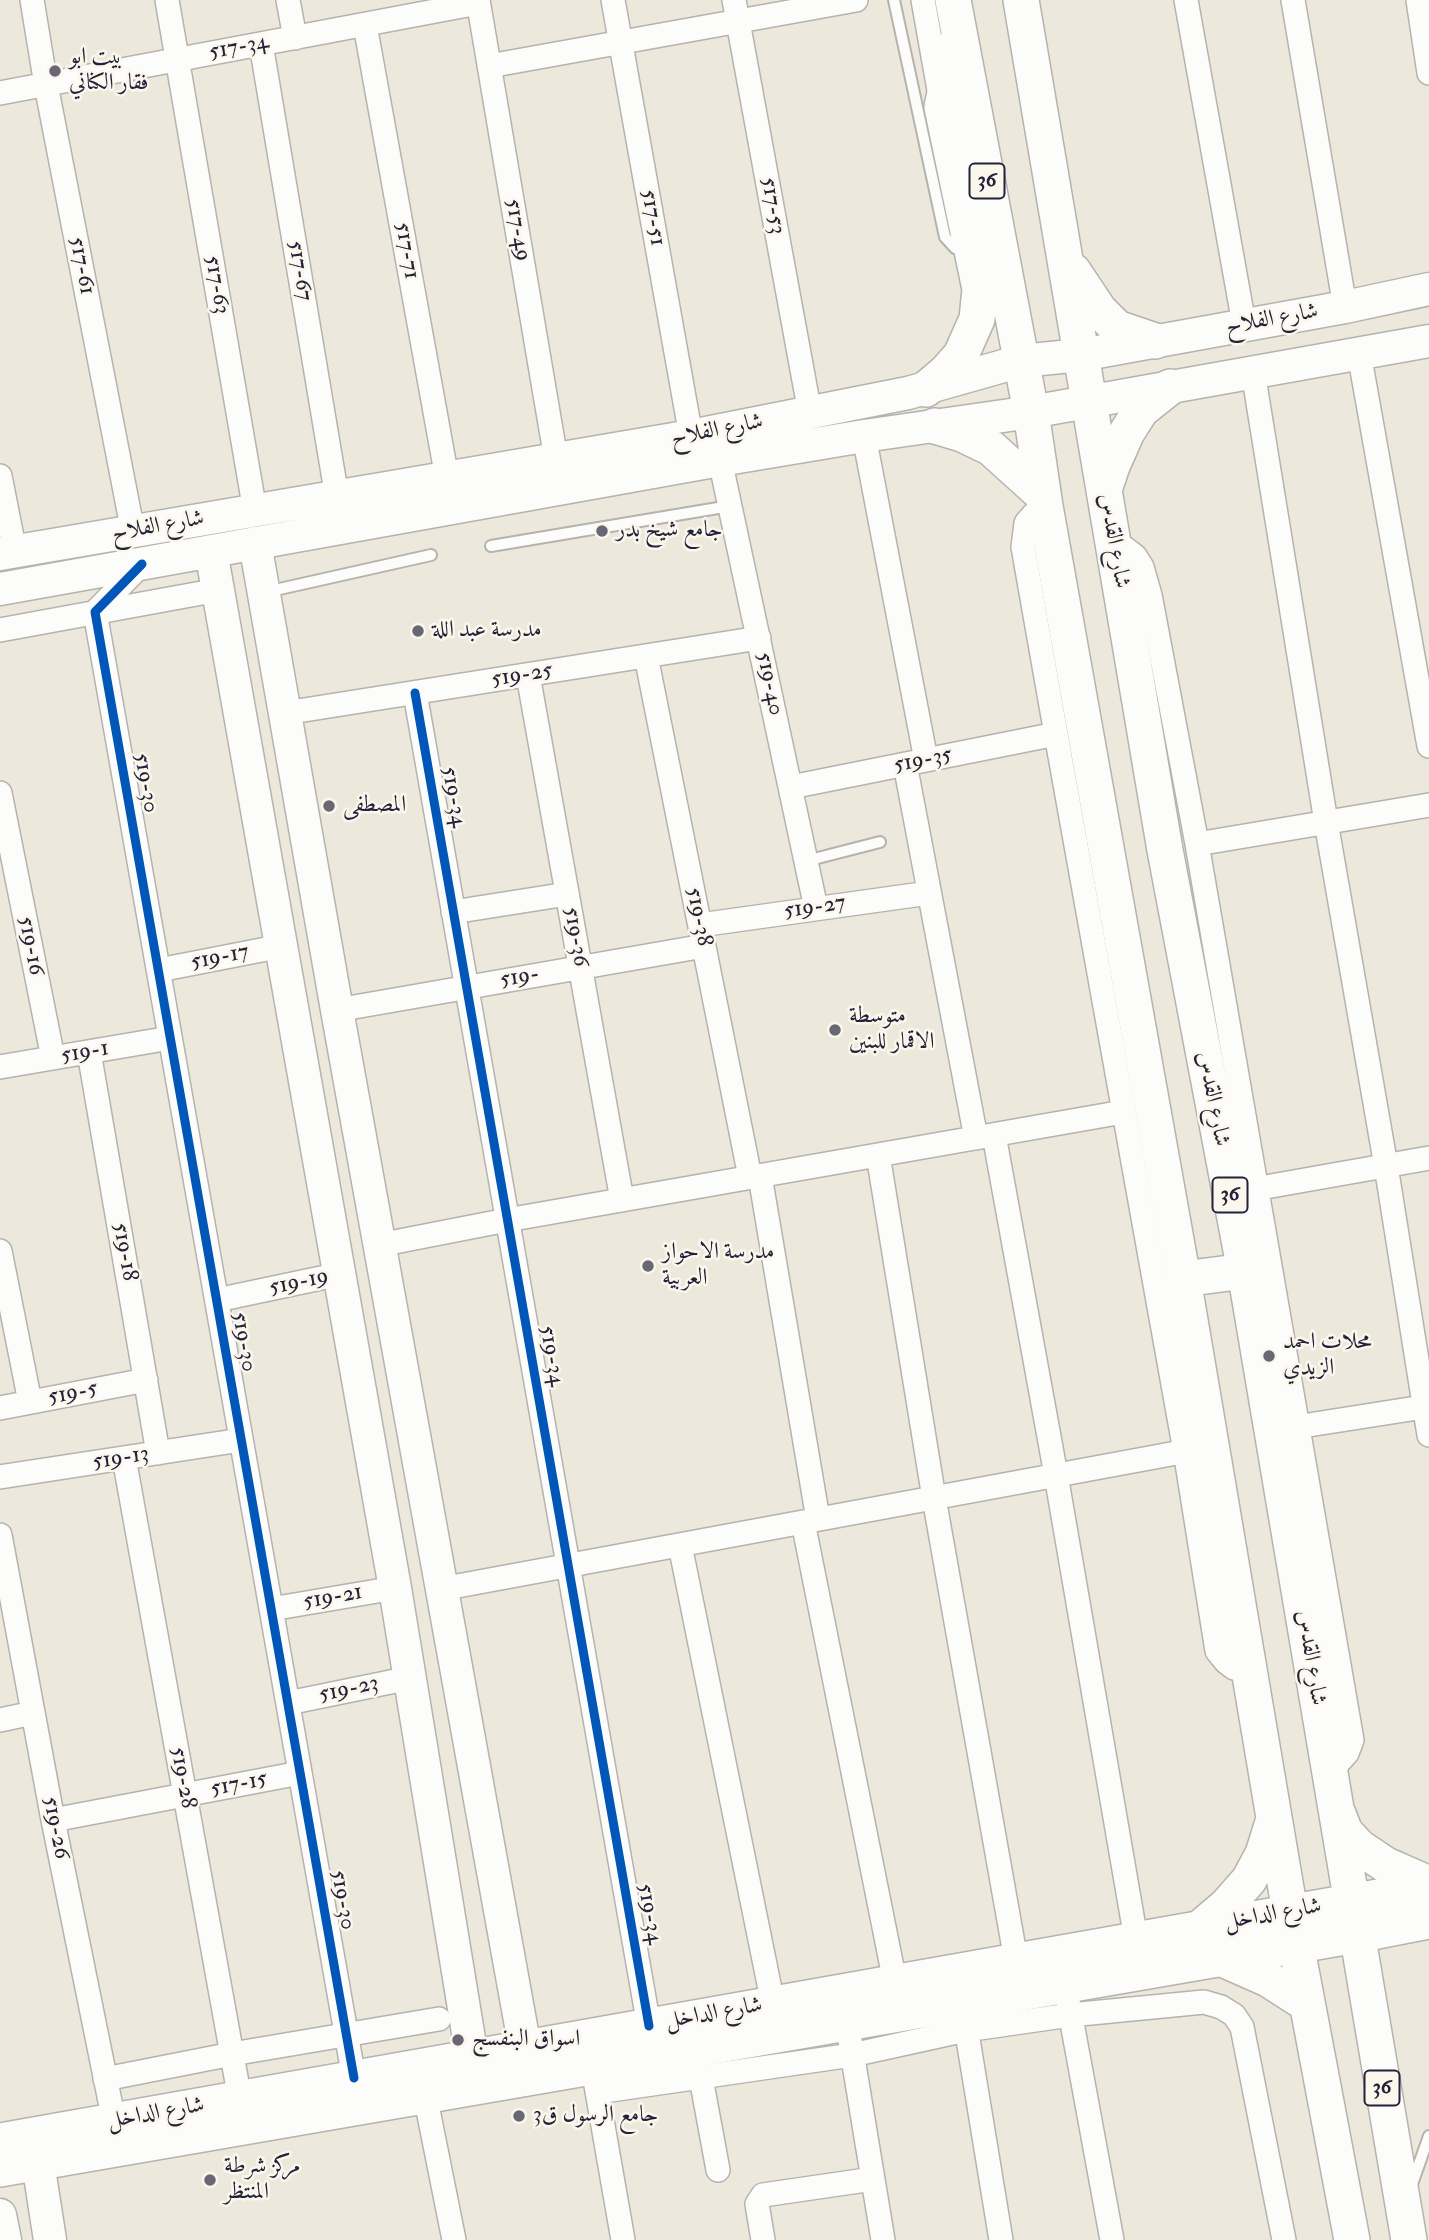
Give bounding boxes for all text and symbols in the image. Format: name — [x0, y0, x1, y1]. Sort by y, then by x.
street label: 517-34 — [207, 29, 271, 67]
place label: بيت ابو فقار الكناني — [69, 44, 148, 98]
marker: بيت ابو فقار الكناني — [47, 63, 63, 79]
road number: 36 — [970, 164, 1004, 198]
street label: 517-53 — [753, 175, 791, 237]
street label: 517-51 — [633, 188, 671, 248]
street label: 517-49 — [498, 197, 536, 263]
street label: 517-71 — [387, 220, 425, 282]
street label: 517-61 — [62, 235, 100, 297]
street label: 517-67 — [281, 239, 317, 303]
street label: 517-63 — [197, 254, 235, 316]
street label: شارع الفلاح — [1224, 298, 1320, 342]
street label: شارع الفلاح — [668, 409, 766, 453]
street label: شارع القدس — [1091, 491, 1135, 591]
street label: شارع الفلاح — [110, 505, 206, 549]
place label: جامع شيخ بدر — [616, 517, 723, 545]
marker: جامع شيخ بدر — [594, 523, 610, 539]
place label: مدرسة عبد اللة — [432, 617, 542, 645]
marker: مدرسة عبد اللة — [410, 623, 426, 639]
street label: 519-40 — [749, 650, 789, 718]
street label: 519-25 — [490, 658, 554, 694]
street label: 519-35 — [892, 742, 954, 780]
street label: 519-30 — [126, 751, 164, 815]
street label: 519-34 — [434, 765, 472, 829]
place label: المصطفى — [343, 792, 406, 820]
marker: المصطفى — [321, 798, 337, 814]
street label: 519-38 — [679, 885, 717, 949]
street label: 519-27 — [782, 890, 848, 926]
street label: 519-36 — [556, 905, 594, 969]
street label: 519-16 — [11, 914, 49, 978]
street label: 519-17 — [189, 939, 251, 977]
street label: 519- — [498, 961, 542, 995]
place label: متوسطة الاقمار للبنين — [849, 1003, 934, 1057]
marker: متوسطة الاقمار للبنين — [827, 1022, 843, 1038]
street label: 519-1 — [59, 1035, 111, 1071]
street label: شارع القدس — [1189, 1049, 1235, 1149]
road number: 36 — [1212, 1178, 1248, 1212]
street label: 519-18 — [105, 1221, 143, 1283]
place label: مدرسة الاحواز العربية — [662, 1239, 775, 1293]
marker: مدرسة الاحواز العربية — [640, 1258, 656, 1274]
street label: 519-19 — [267, 1263, 331, 1303]
street label: 519-30 — [224, 1310, 262, 1374]
street label: 519-34 — [532, 1324, 570, 1388]
place label: محلات احمد الزيدي — [1283, 1329, 1372, 1383]
marker: محلات احمد الزيدي — [1261, 1348, 1277, 1364]
street label: 519-5 — [46, 1376, 100, 1412]
street label: 519-13 — [91, 1441, 151, 1477]
street label: 519-21 — [301, 1579, 365, 1617]
street label: شارع القدس — [1289, 1608, 1331, 1708]
street label: 519-23 — [317, 1670, 381, 1710]
street label: 519-28 — [163, 1745, 201, 1811]
street label: 517-15 — [208, 1766, 270, 1804]
street label: 519-26 — [35, 1794, 75, 1862]
street label: 519-30 — [323, 1868, 361, 1932]
street label: 519-34 — [630, 1882, 668, 1946]
street label: شارع الداخل — [1222, 1893, 1324, 1937]
street label: شارع الداخل — [663, 1992, 765, 2036]
place label: اسواق البنفسج — [472, 2026, 580, 2054]
marker: اسواق البنفسج — [450, 2032, 466, 2048]
road number: 36 — [1364, 2070, 1400, 2106]
street label: شارع الداخل — [105, 2092, 207, 2136]
place label: جامع الرسول ق3 — [533, 2102, 658, 2130]
marker: جامع الرسول ق3 — [511, 2108, 527, 2124]
place label: مركز شرطة المنتظر — [224, 2153, 300, 2207]
marker: مركز شرطة المنتظر — [202, 2172, 218, 2188]

